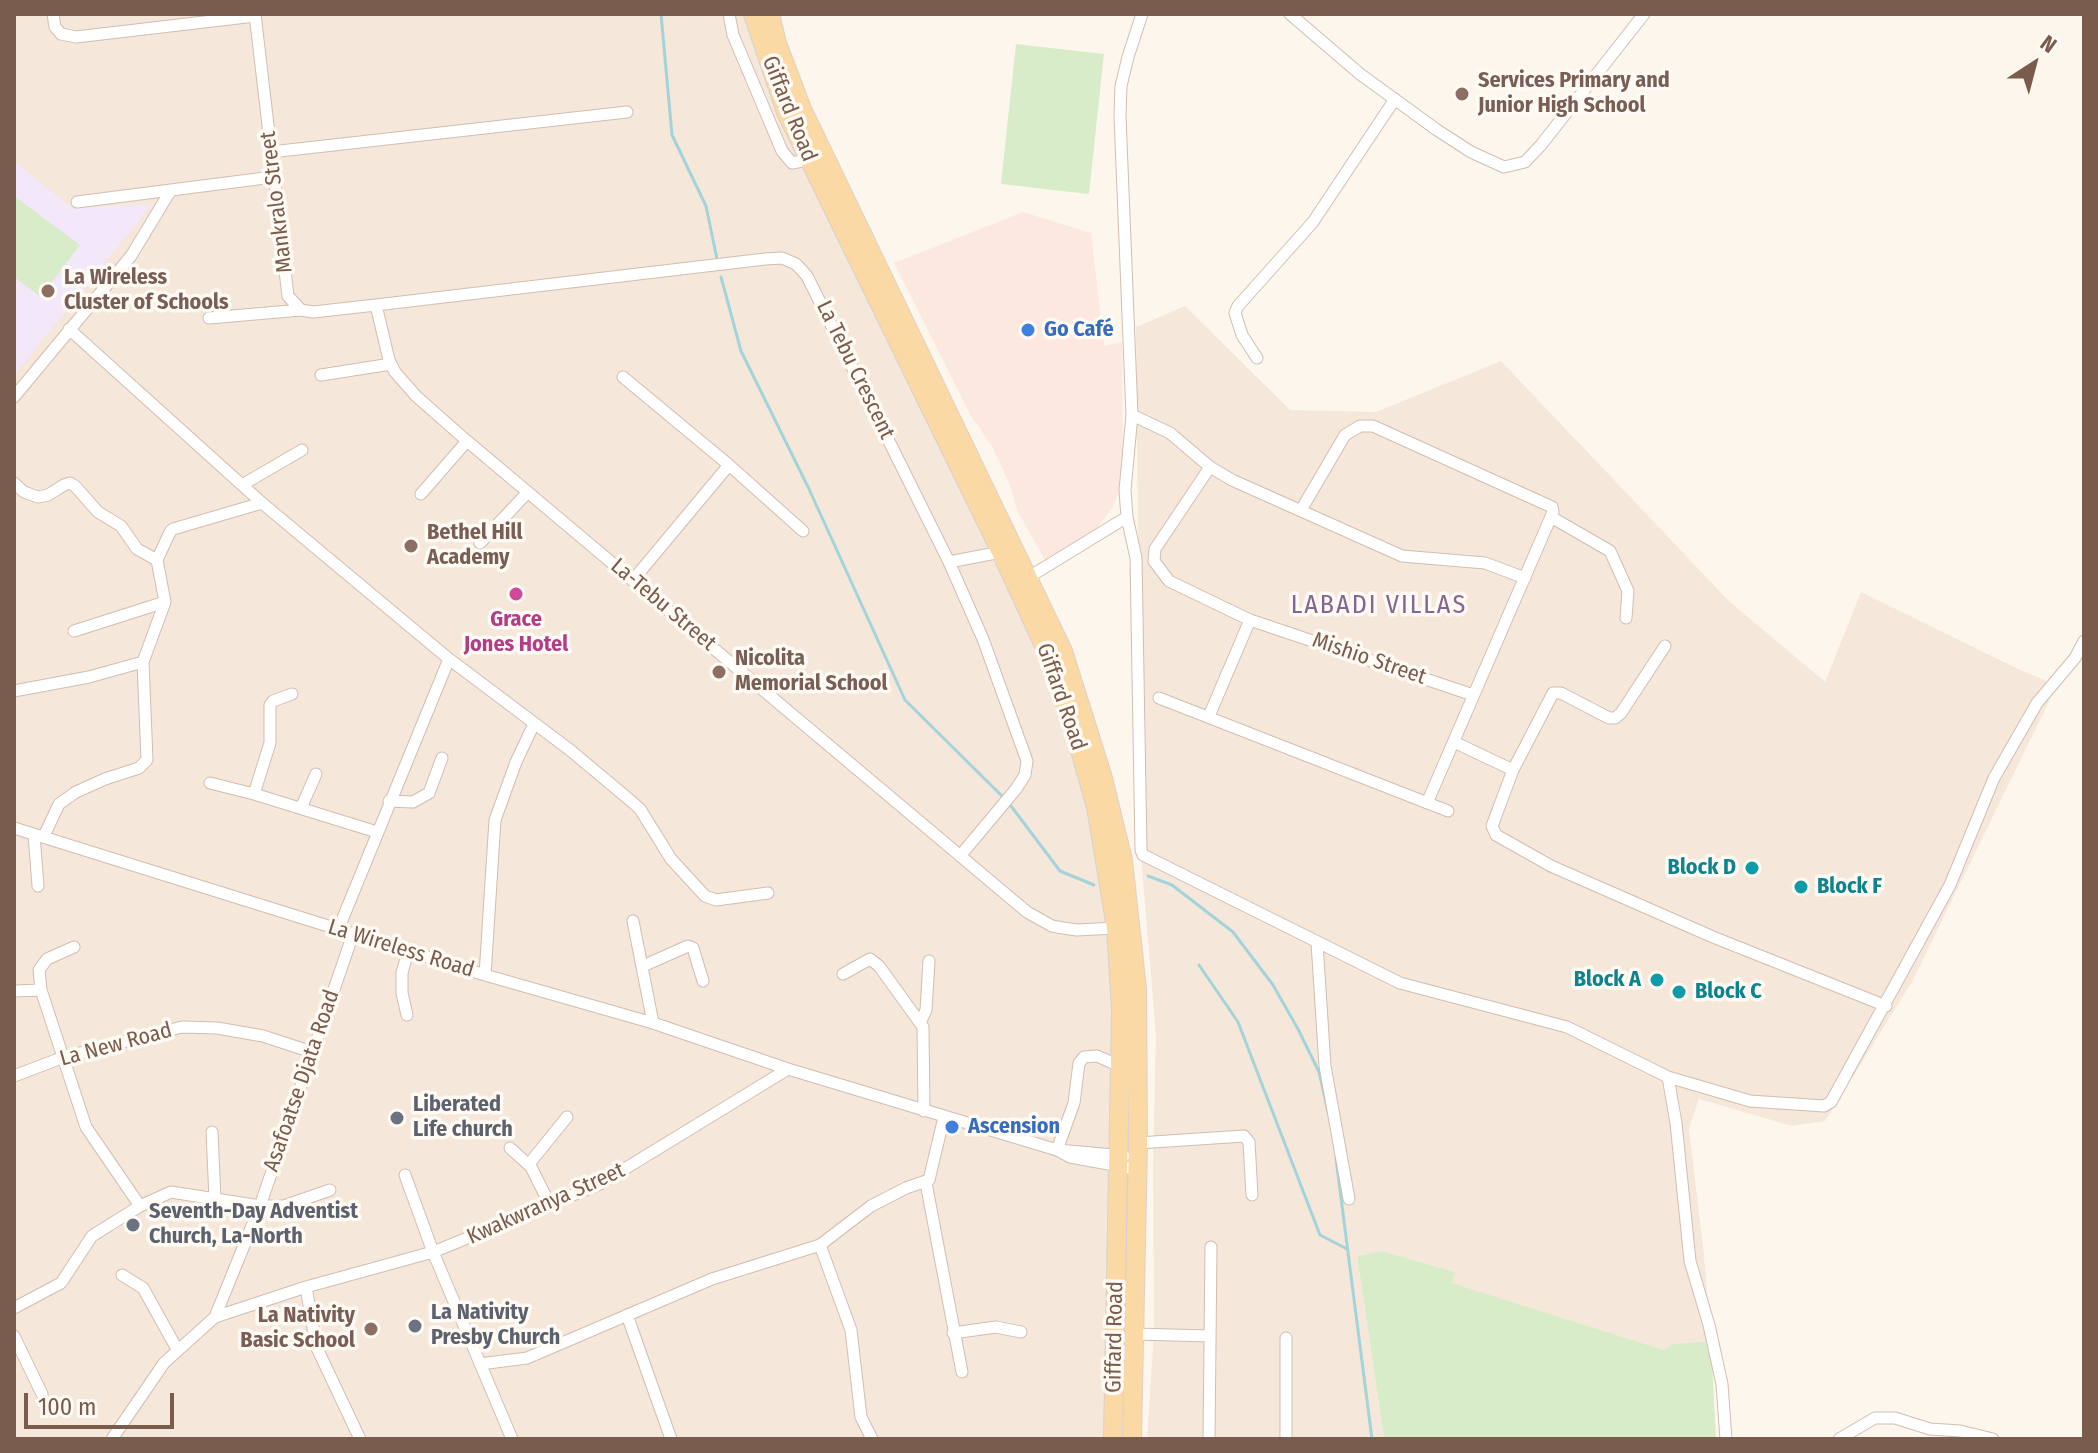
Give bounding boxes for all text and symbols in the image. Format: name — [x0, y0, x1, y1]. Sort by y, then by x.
north arrow — [1994, 24, 2074, 104]
text: N — [2035, 29, 2062, 59]
street label: Giffard Road — [756, 52, 822, 166]
place label: Services Primary and Junior High School — [1478, 68, 1670, 120]
marker: Services Primary and Junior High School — [1453, 85, 1471, 103]
street label: Mankralo Street — [255, 130, 299, 274]
place label: La Wireless Cluster of Schools — [64, 265, 229, 316]
marker: La Wireless Cluster of Schools — [39, 282, 57, 300]
street label: La Tebu Crescent — [810, 297, 900, 443]
place label: Go Café — [1044, 317, 1114, 343]
marker: Go Café — [1019, 321, 1037, 339]
place label: Bethel Hill Academy — [427, 520, 522, 572]
marker: Bethel Hill Academy — [402, 537, 420, 555]
street label: La-Tebu Street — [605, 553, 721, 657]
marker: Grace Jones Hotel — [507, 585, 525, 603]
district label: LABADI VILLAS — [1291, 590, 1467, 622]
place label: Grace Jones Hotel — [464, 607, 568, 658]
street label: Mishio Street — [1309, 627, 1429, 691]
street label: Giffard Road — [1030, 640, 1092, 754]
place label: Nicolita Memorial School — [735, 646, 888, 698]
marker: Nicolita Memorial School — [710, 663, 728, 681]
place label: Block D — [1668, 855, 1736, 881]
marker: Block D — [1743, 859, 1761, 877]
place label: Block F — [1817, 874, 1882, 900]
marker: Block F — [1792, 878, 1810, 896]
street label: La Wireless Road — [325, 914, 477, 984]
place label: Block A — [1574, 967, 1641, 993]
marker: Block A — [1648, 971, 1666, 989]
place label: Block C — [1695, 979, 1762, 1005]
marker: Block C — [1670, 983, 1688, 1001]
street label: Asafoatse Djata Road — [258, 987, 346, 1175]
street label: La New Road — [57, 1017, 175, 1073]
place label: Liberated Life church — [413, 1092, 513, 1144]
marker: Liberated Life church — [388, 1109, 406, 1127]
place label: Ascension — [968, 1114, 1060, 1140]
marker: Ascension — [943, 1118, 961, 1136]
street label: Kwakwranya Street — [463, 1157, 629, 1251]
place label: Seventh-Day Adventist Church, La-North — [149, 1199, 358, 1250]
marker: Seventh-Day Adventist Church, La-North — [124, 1216, 142, 1234]
street label: Giffard Road — [1101, 1281, 1129, 1393]
place label: La Nativity Presby Church — [431, 1300, 560, 1352]
place label: La Nativity Basic School — [240, 1303, 355, 1354]
marker: La Nativity Presby Church — [406, 1317, 424, 1335]
marker: La Nativity Basic School — [362, 1320, 380, 1338]
scale bar — [28, 1377, 178, 1427]
text: 100 m — [38, 1393, 96, 1421]

